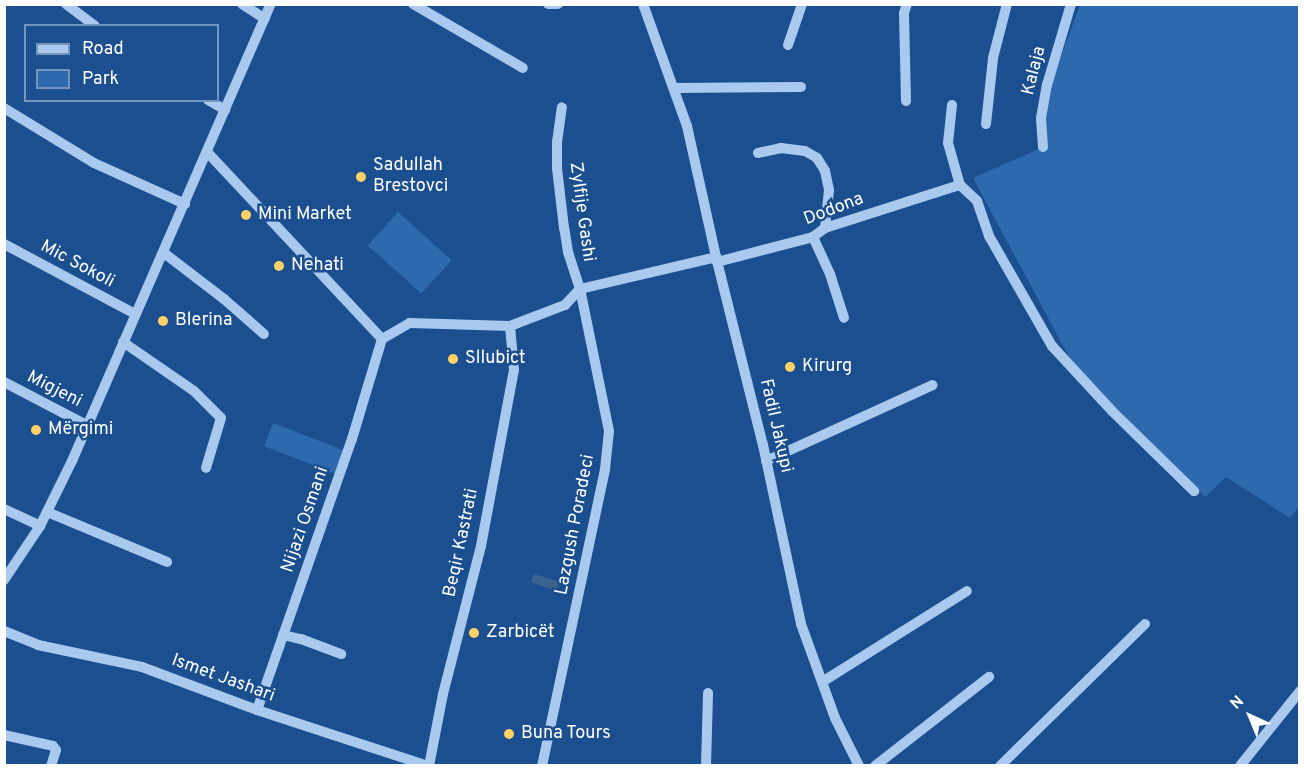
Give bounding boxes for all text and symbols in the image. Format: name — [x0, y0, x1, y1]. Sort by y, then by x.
legend — [24, 24, 219, 102]
text: Road — [82, 38, 124, 61]
street label: Kalaja — [1018, 44, 1052, 98]
text: Park — [82, 68, 119, 91]
place label: Sadullah Brestovci — [373, 156, 448, 198]
street label: Zylfije Gashi — [563, 161, 599, 263]
marker: Sadullah Brestovci — [354, 170, 368, 184]
street label: Dodona — [801, 189, 867, 231]
place label: Mini Market — [258, 204, 352, 226]
marker: Mini Market — [239, 208, 253, 222]
street label: Mic Sokoli — [36, 236, 118, 294]
place label: Nehati — [291, 255, 344, 277]
marker: Nehati — [272, 259, 286, 273]
place label: Blerina — [175, 310, 233, 332]
marker: Blerina — [156, 314, 170, 328]
place label: Sllubict — [465, 348, 526, 370]
marker: Sllubict — [446, 352, 460, 366]
place label: Kirurg — [802, 356, 852, 378]
marker: Kirurg — [783, 360, 797, 374]
street label: Migjeni — [23, 367, 85, 413]
street label: Fadil Jakupi — [754, 377, 796, 475]
place label: Mërgimi — [48, 419, 113, 441]
marker: Mërgimi — [29, 423, 43, 437]
street label: Lazgush Poradeci — [552, 453, 600, 597]
street label: Nijazi Osmani — [278, 464, 334, 576]
street label: Beqir Kastrati — [440, 487, 484, 599]
place label: Zarbicët — [486, 622, 555, 644]
marker: Zarbicët — [467, 626, 481, 640]
street label: Ismet Jashari — [168, 650, 278, 708]
north arrow — [1220, 686, 1280, 746]
text: N — [1226, 692, 1249, 714]
place label: Buna Tours — [521, 723, 611, 745]
marker: Buna Tours — [502, 727, 516, 741]

